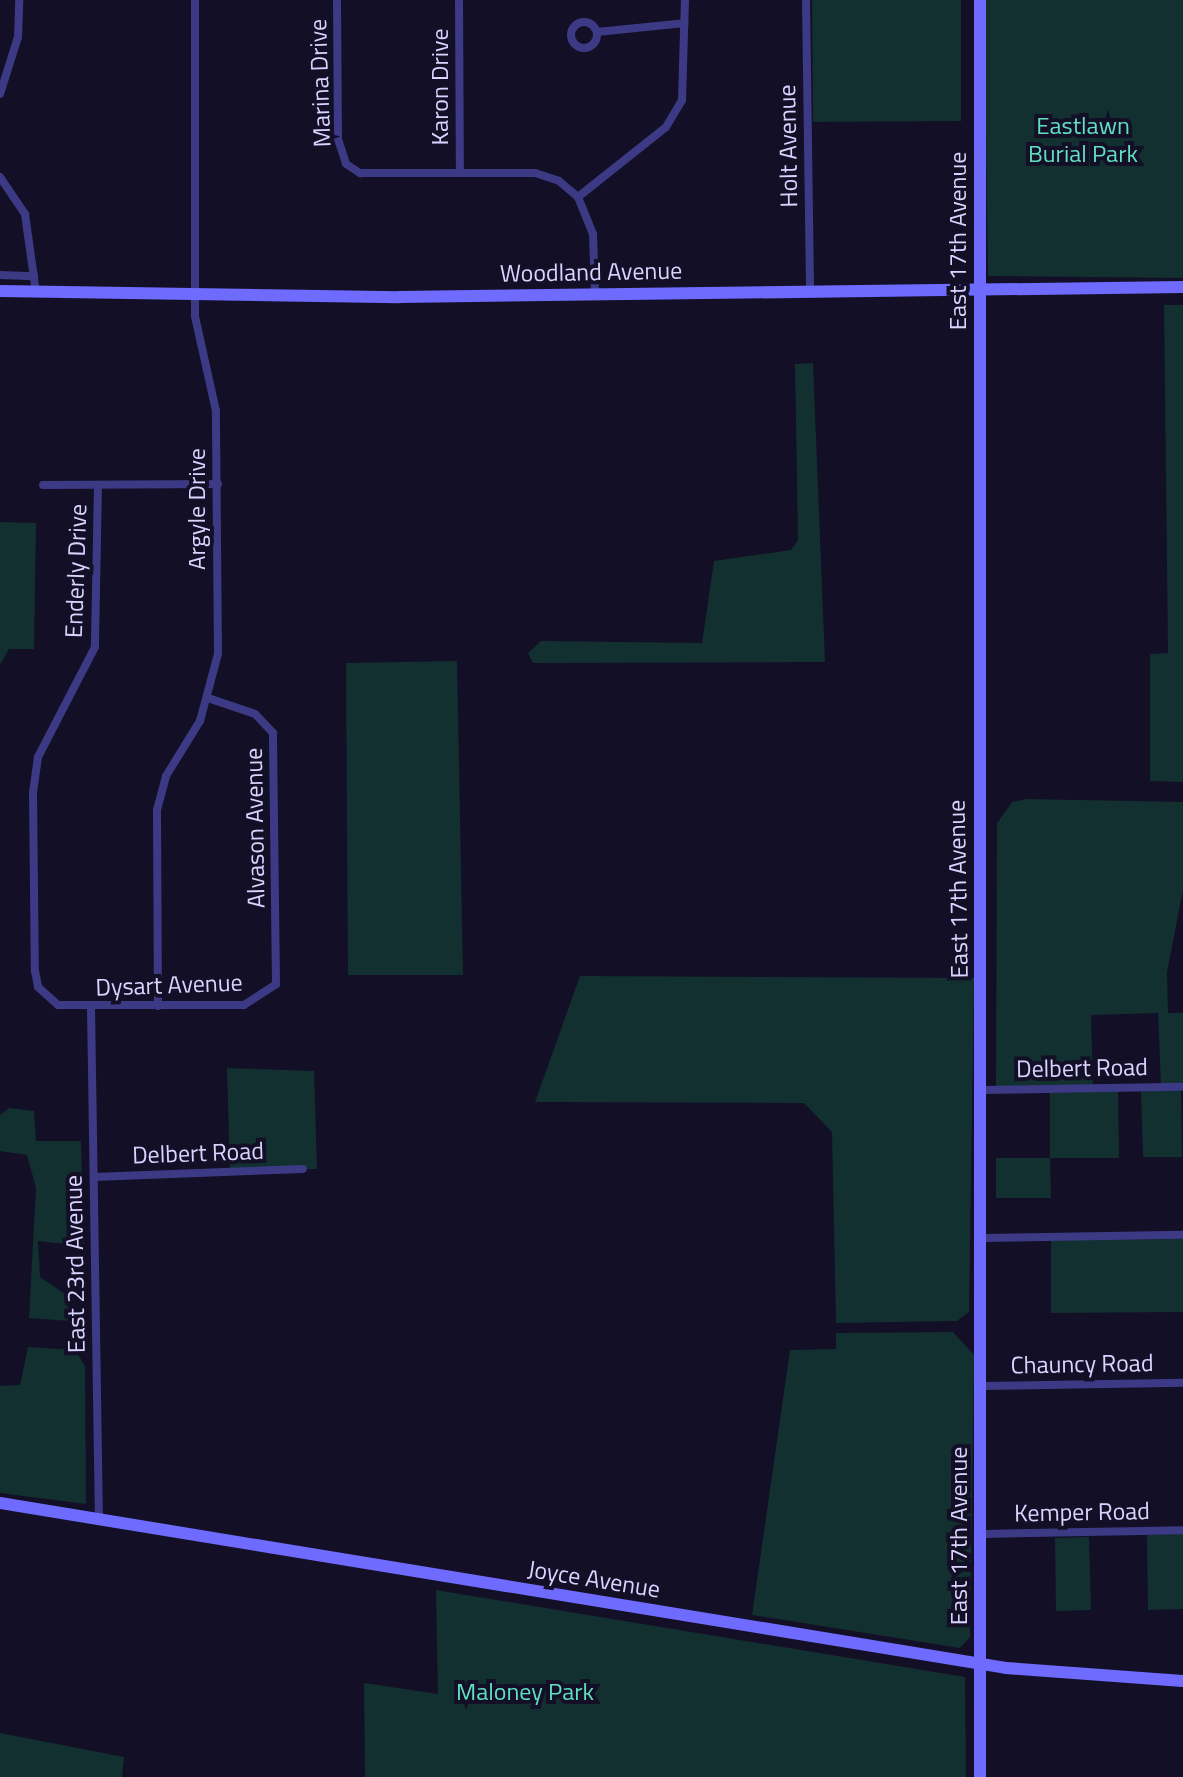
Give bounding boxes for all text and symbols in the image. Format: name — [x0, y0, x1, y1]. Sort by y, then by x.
street label: Marina Drive — [303, 18, 337, 148]
street label: Karon Drive — [426, 28, 454, 146]
street label: Holt Avenue — [773, 84, 803, 208]
park label: Eastlawn Burial Park — [1028, 112, 1138, 168]
street label: East 17th Avenue — [944, 152, 972, 330]
street label: Woodland Avenue — [500, 256, 682, 288]
street label: Argyle Drive — [183, 448, 211, 570]
street label: Enderly Drive — [59, 503, 93, 639]
street label: Alvason Avenue — [239, 748, 271, 908]
street label: East 17th Avenue — [942, 799, 974, 979]
street label: Dysart Avenue — [95, 968, 243, 1002]
street label: Delbert Road — [1016, 1052, 1148, 1084]
street label: Delbert Road — [132, 1136, 264, 1170]
street label: East 23rd Avenue — [59, 1175, 91, 1353]
street label: Chauncy Road — [1010, 1348, 1154, 1380]
street label: East 17th Avenue — [945, 1447, 973, 1625]
street label: Kemper Road — [1014, 1496, 1150, 1528]
street label: Joyce Avenue — [526, 1554, 662, 1604]
park label: Maloney Park — [456, 1678, 594, 1706]

